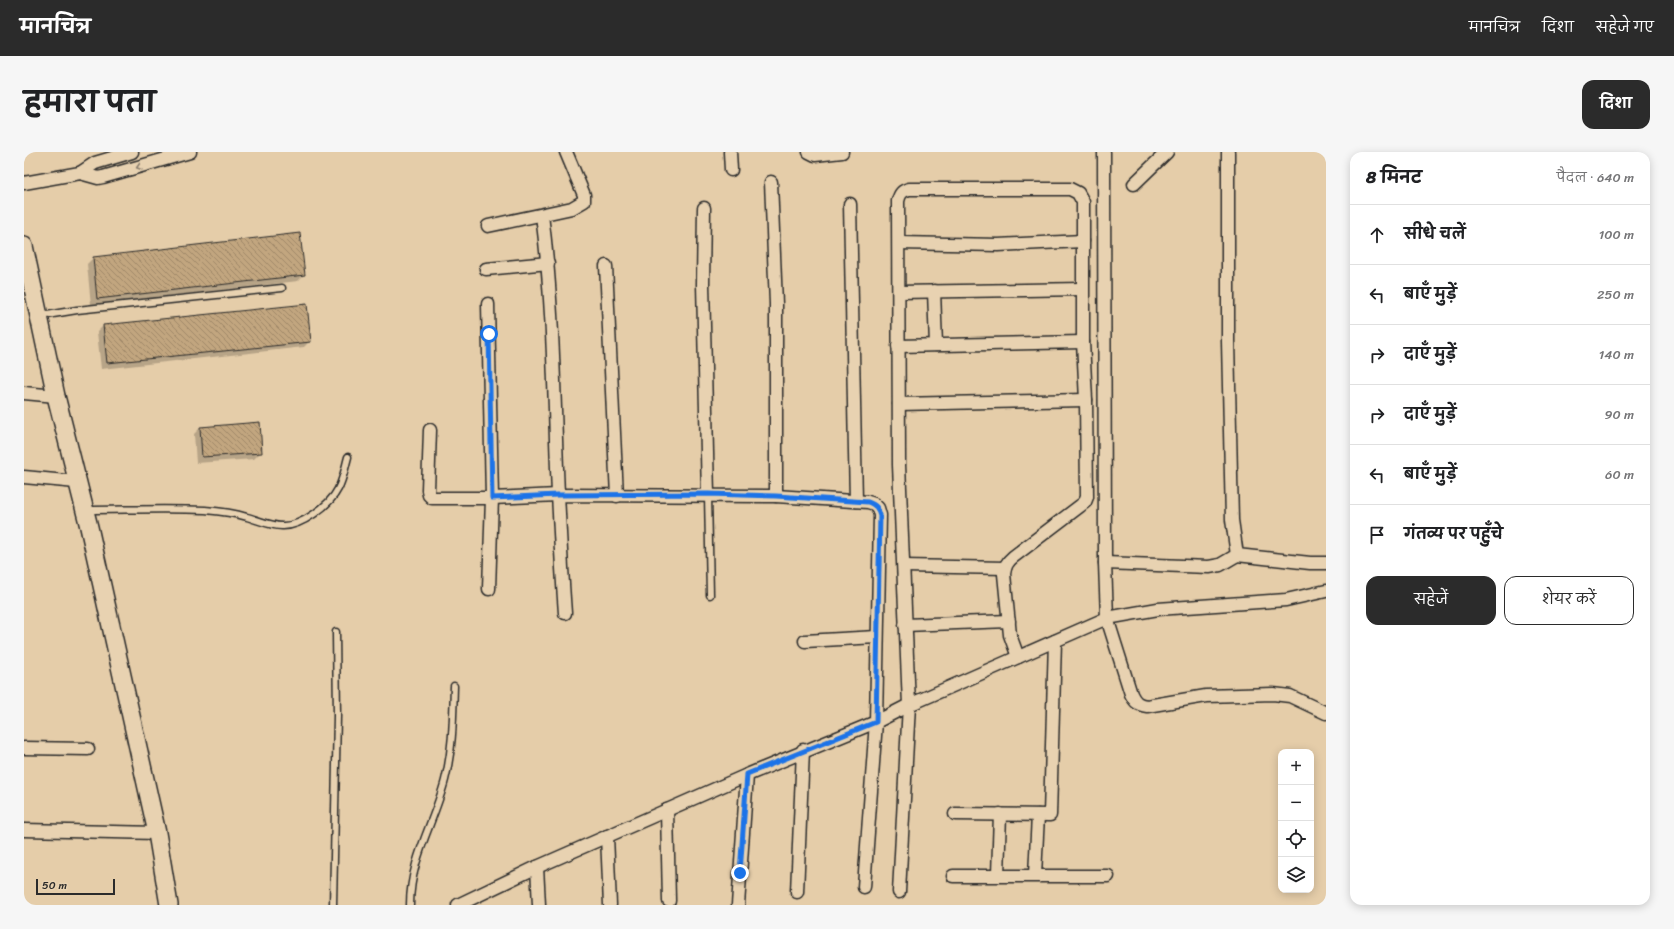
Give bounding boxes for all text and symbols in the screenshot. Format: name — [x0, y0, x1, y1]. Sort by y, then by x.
text: मानचित्र — [20, 10, 91, 43]
text: मानचित्र — [1469, 15, 1520, 40]
text: दिशा — [1542, 15, 1574, 40]
text: सहेजे गए — [1596, 15, 1654, 40]
text: हमारा पता — [24, 78, 156, 127]
button: दिशा — [1582, 80, 1650, 129]
one-way arrow — [136, 162, 143, 171]
text: 8 मिनट — [1366, 162, 1422, 192]
text: पैदल · 640 m — [1557, 166, 1634, 189]
text: सीधे चलें — [1404, 221, 1465, 247]
text: 100 m — [1599, 223, 1634, 246]
icon: ahead — [1366, 224, 1388, 246]
text: बाएँ मुड़ें — [1404, 281, 1457, 307]
text: 250 m — [1597, 283, 1634, 306]
icon: left — [1366, 284, 1388, 306]
route start — [480, 325, 498, 343]
text: दाएँ मुड़ें — [1404, 341, 1456, 367]
text: 140 m — [1599, 343, 1634, 366]
icon: right — [1366, 344, 1388, 366]
text: दाएँ मुड़ें — [1404, 401, 1456, 427]
text: 90 m — [1604, 403, 1634, 426]
icon: right — [1366, 404, 1388, 426]
text: बाएँ मुड़ें — [1404, 461, 1457, 487]
text: 60 m — [1605, 463, 1634, 486]
icon: left — [1366, 464, 1388, 486]
text: गंतव्य पर पहुँचे — [1404, 521, 1503, 547]
icon: arrive — [1366, 524, 1388, 546]
button: सहेजें — [1366, 576, 1496, 625]
button: शेयर करें — [1504, 576, 1634, 625]
map controls — [1278, 749, 1314, 893]
button: + — [1278, 749, 1314, 785]
button: − — [1278, 785, 1314, 821]
button: locate — [1278, 821, 1314, 857]
button: layers — [1278, 857, 1314, 893]
route end — [731, 864, 749, 882]
text: 50 m — [42, 876, 67, 895]
scale bar — [36, 877, 115, 896]

